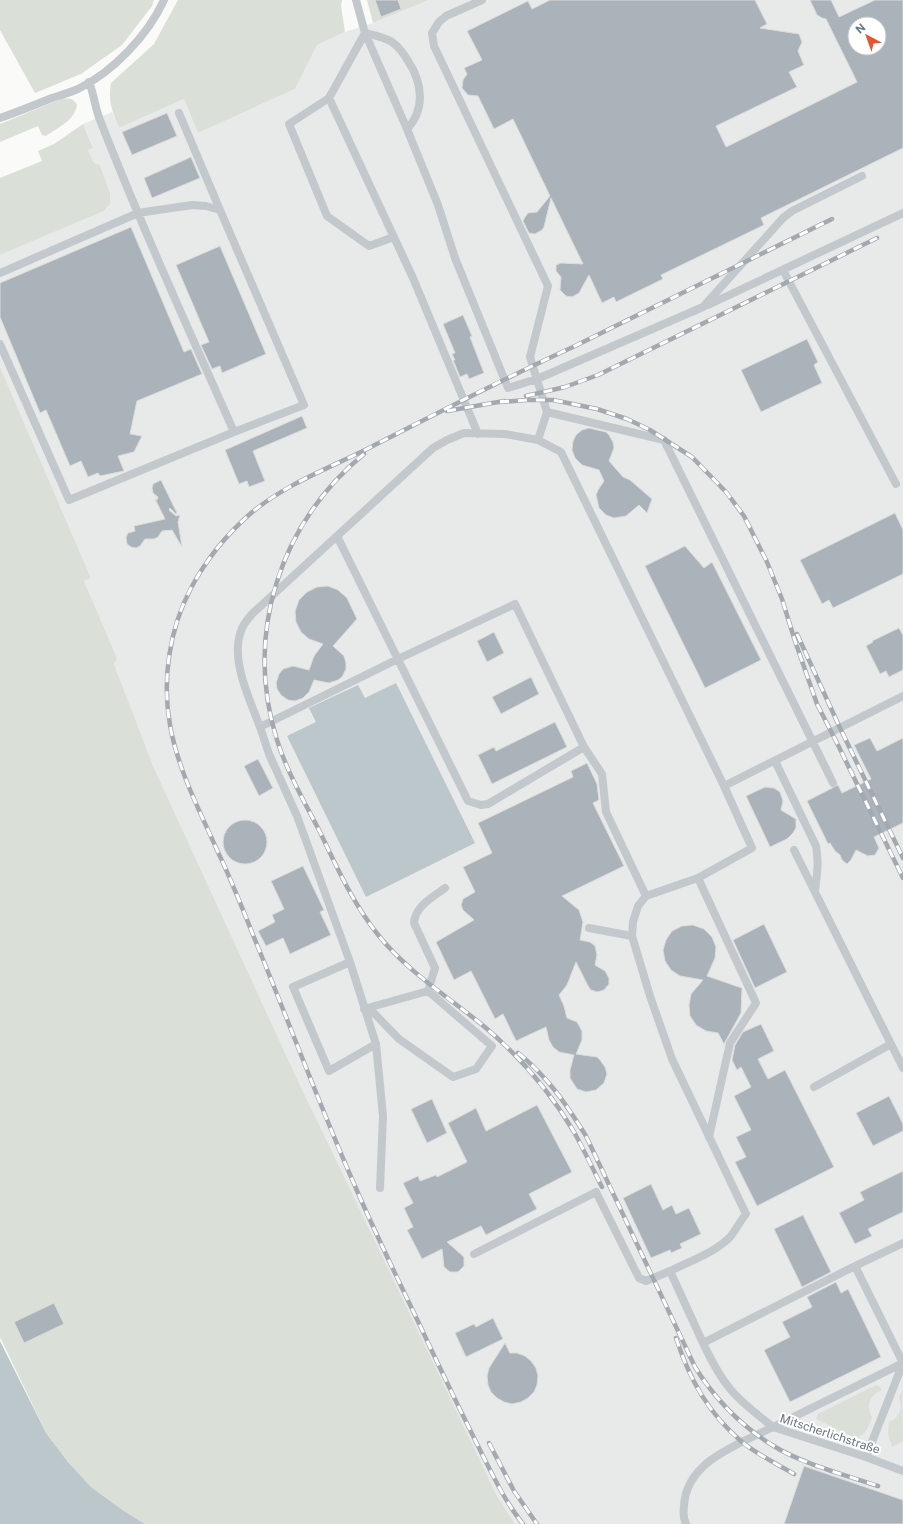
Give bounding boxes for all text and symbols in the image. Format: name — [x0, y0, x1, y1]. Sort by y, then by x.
north arrow — [847, 16, 887, 56]
text: N — [853, 21, 868, 36]
street label: Mitscherlichstraße — [778, 1411, 882, 1457]

